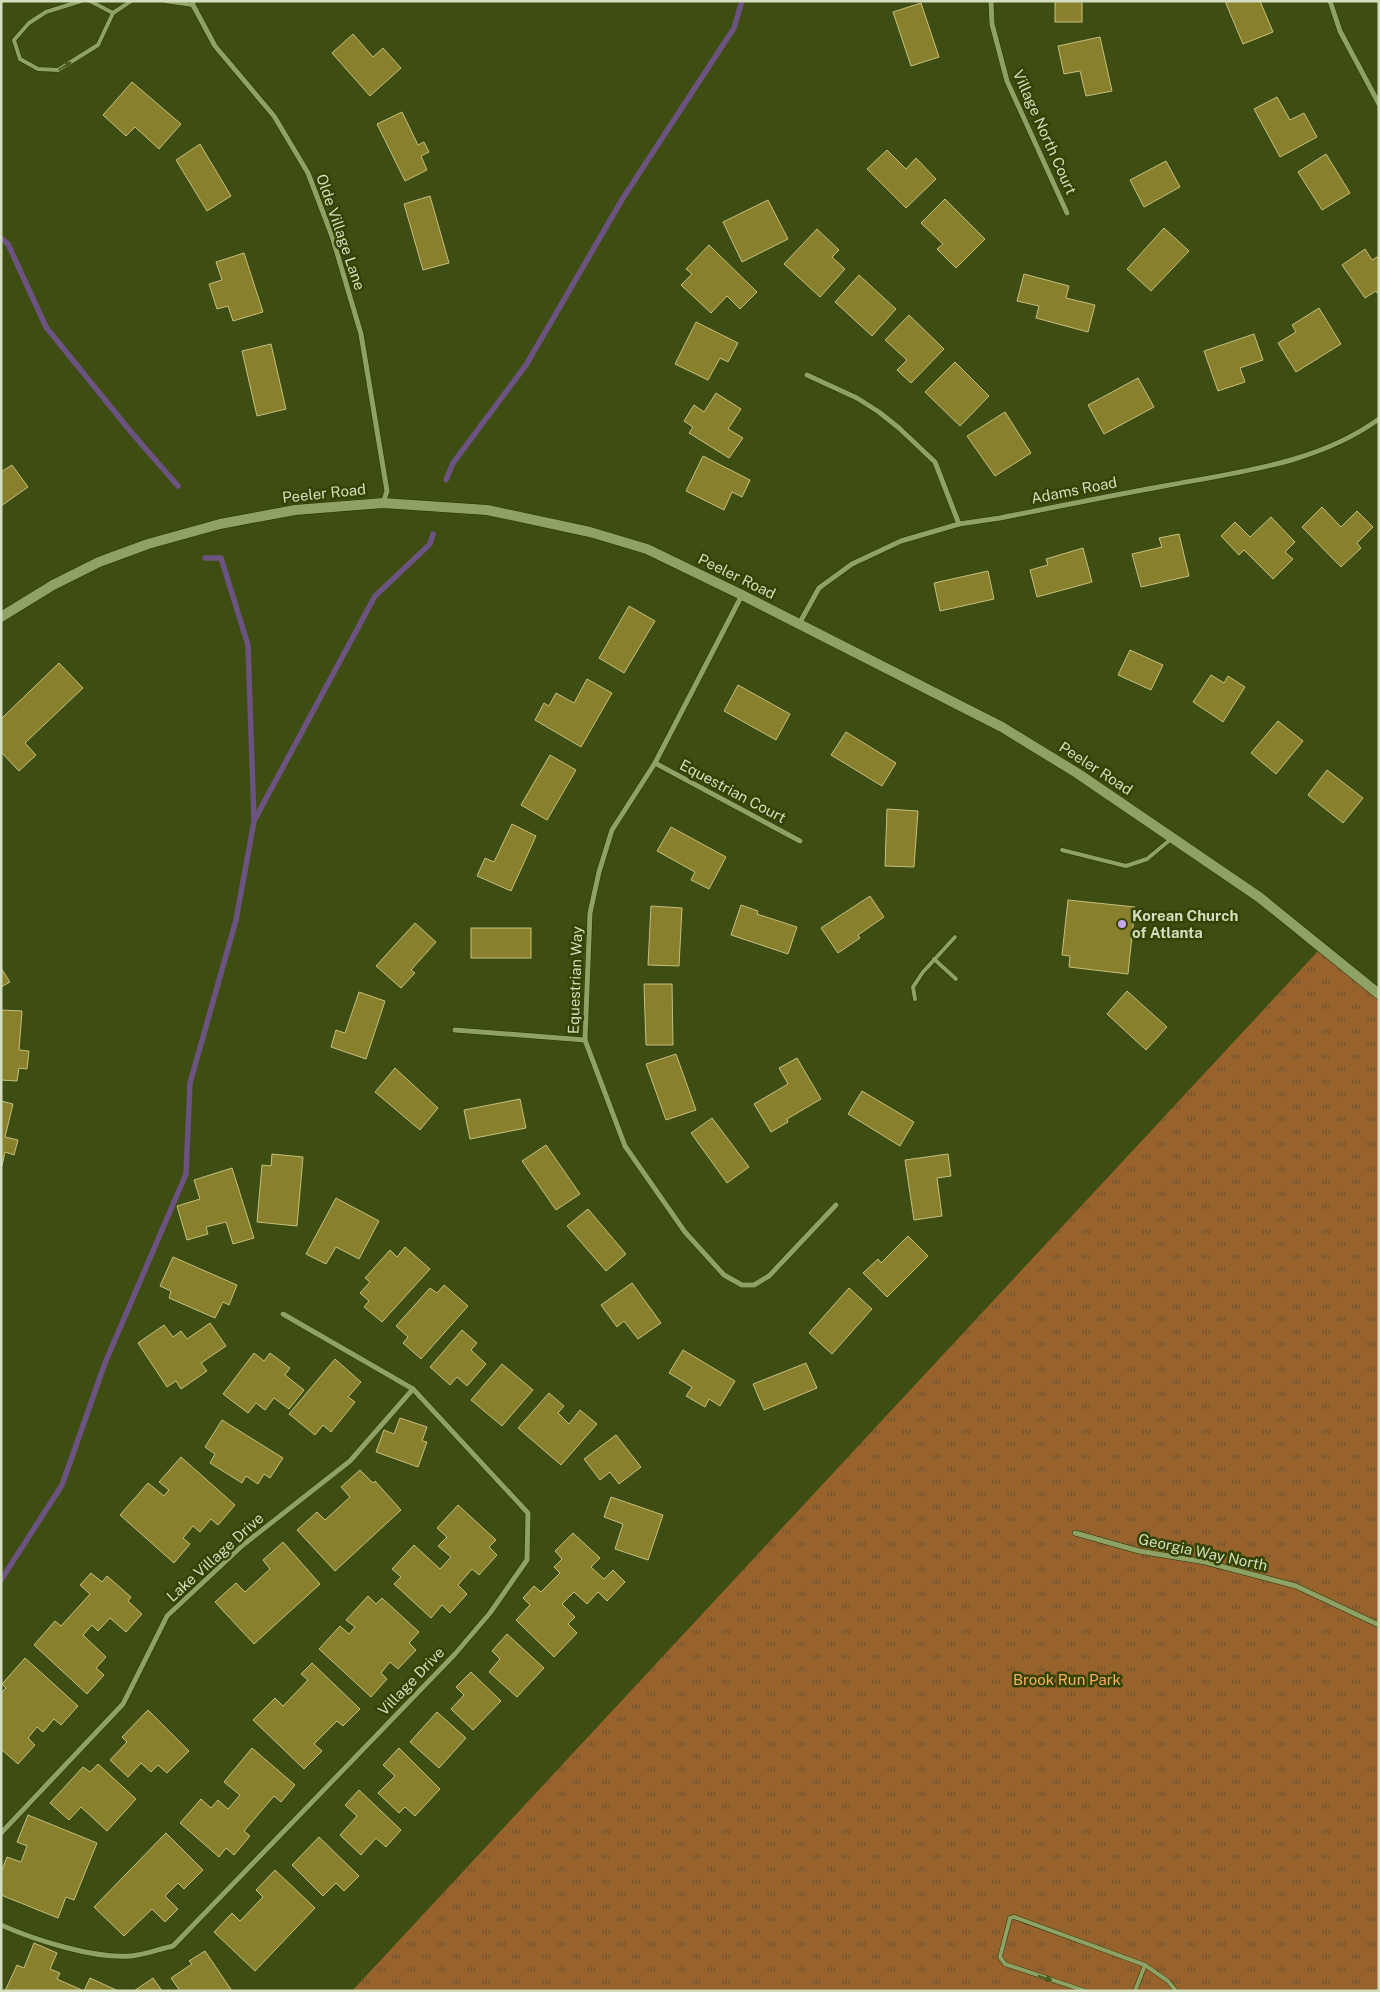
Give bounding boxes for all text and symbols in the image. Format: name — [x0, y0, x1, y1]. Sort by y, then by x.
one-way arrow — [59, 61, 72, 70]
street label: Village North Court — [1010, 67, 1080, 197]
street label: Olde Village Lane — [313, 172, 369, 292]
street label: Adams Road — [1030, 473, 1118, 507]
street label: Peeler Road — [281, 480, 367, 506]
street label: Peeler Road — [695, 550, 779, 602]
street label: Peeler Road — [1056, 738, 1136, 798]
street label: Equestrian Court — [677, 756, 789, 826]
place label: Korean Church of Atlanta — [1132, 907, 1238, 941]
marker: Korean Church of Atlanta — [1116, 918, 1128, 930]
street label: Equestrian Way — [565, 926, 585, 1034]
street label: Lake Village Drive — [163, 1509, 267, 1605]
street label: Georgia Way North — [1137, 1530, 1269, 1574]
street label: Village Drive — [374, 1643, 448, 1719]
park label: Brook Run Park — [1013, 1671, 1121, 1688]
one-way arrow — [1038, 1974, 1053, 1982]

